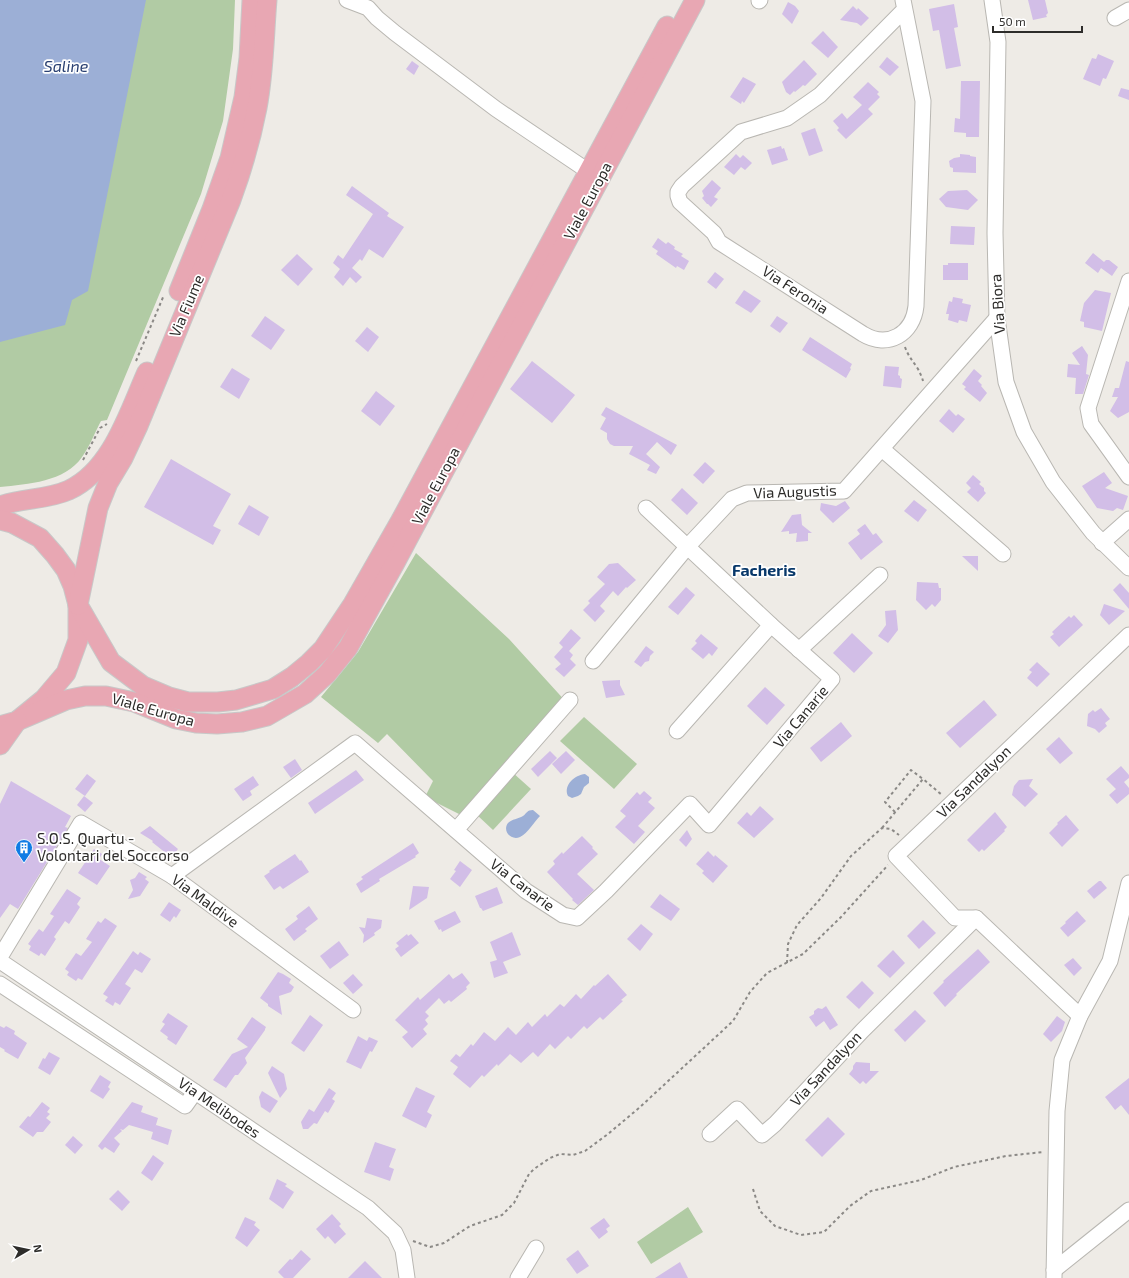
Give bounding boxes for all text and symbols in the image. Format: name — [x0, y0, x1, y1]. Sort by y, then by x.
scale bar — [993, 8, 1082, 34]
text: 50 m — [999, 14, 1026, 28]
water label: Saline — [44, 56, 89, 75]
street label: Viale Europa — [559, 159, 615, 242]
street label: Via Feronia — [759, 261, 832, 317]
street label: Via Fiume — [165, 272, 207, 340]
street label: Via Biora — [986, 273, 1008, 335]
street label: Viale Europa — [407, 444, 463, 527]
street label: Via Augustis — [753, 481, 837, 501]
district label: Facheris — [732, 560, 796, 579]
street label: Via Canarie — [769, 681, 832, 751]
street label: Viale Europa — [110, 689, 197, 729]
street label: Via Sandalyon — [933, 742, 1014, 821]
place label: S.O.S. Quartu - Volontari del Soccorso — [37, 829, 189, 864]
building icon: S.O.S. Quartu - Volontari del Soccorso — [14, 838, 34, 863]
street label: Via Canarie — [487, 854, 558, 914]
street label: Via Maldive — [169, 870, 243, 931]
street label: Via Sandalyon — [786, 1027, 865, 1110]
street label: Via Melibodes — [175, 1073, 264, 1141]
north arrow — [8, 1230, 48, 1270]
text: N — [31, 1243, 45, 1253]

